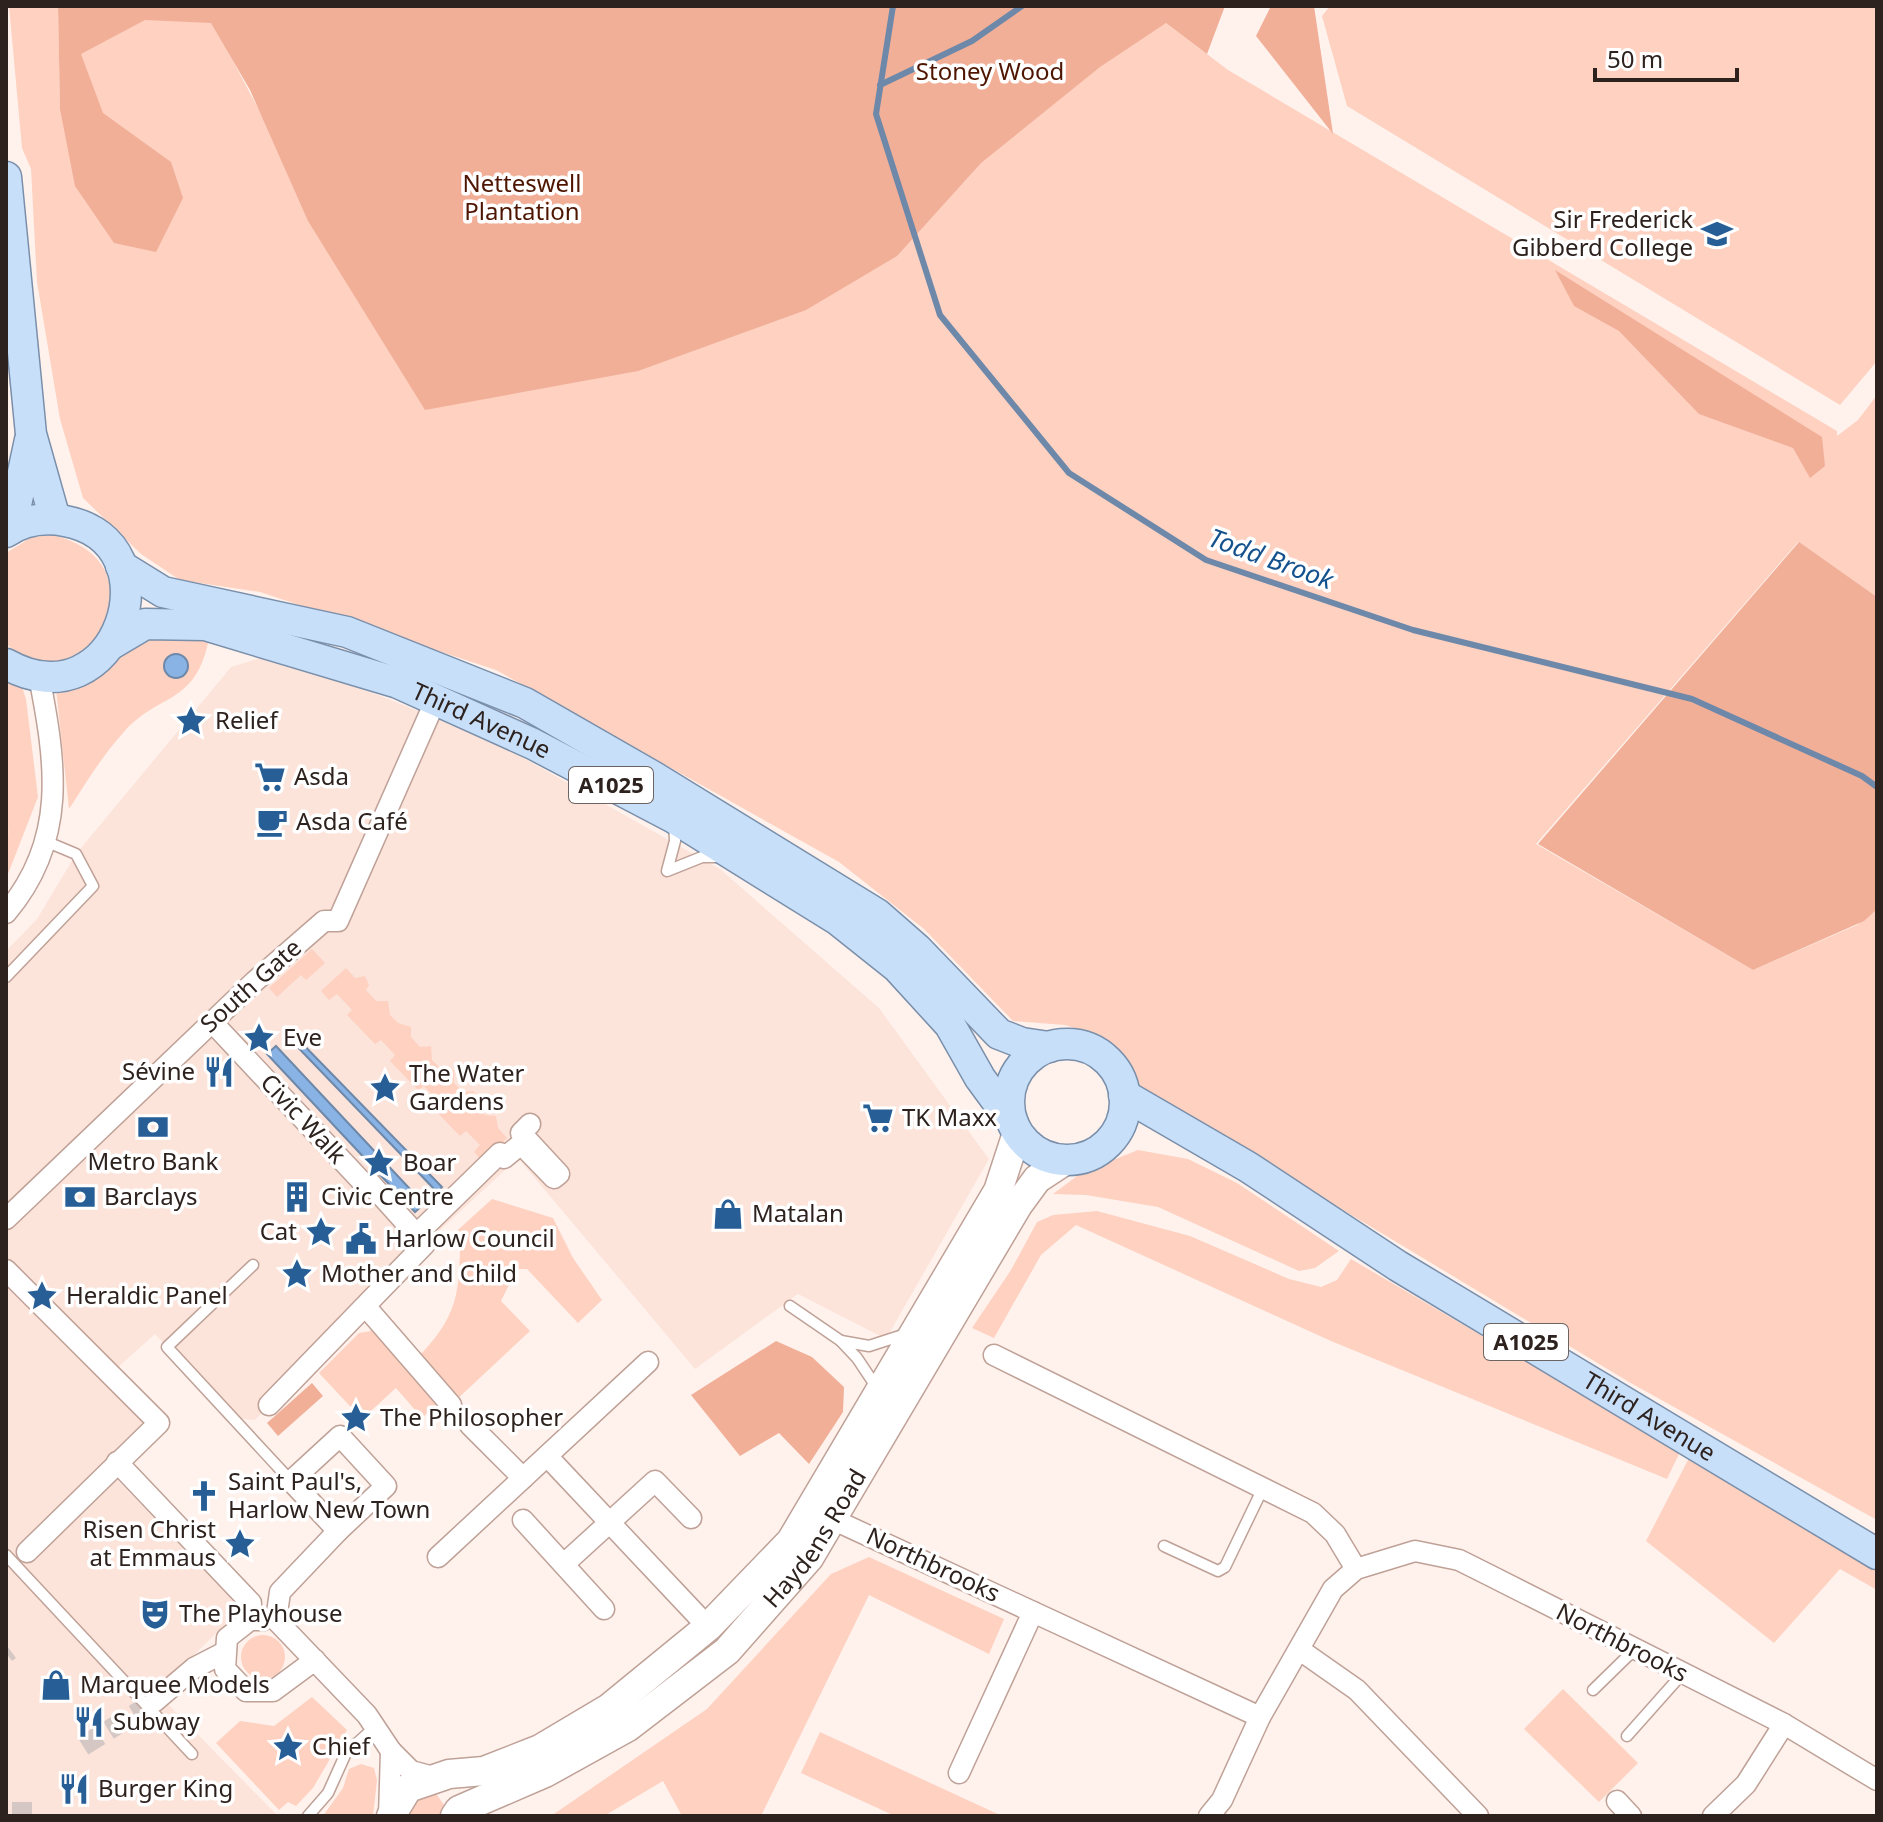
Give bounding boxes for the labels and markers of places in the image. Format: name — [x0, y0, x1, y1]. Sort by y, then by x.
place label: Sir Frederick Gibberd College — [1512, 202, 1693, 263]
school or university icon: Sir Frederick Gibberd College — [1700, 217, 1734, 251]
place label: Relief — [215, 703, 279, 736]
place icon: Relief — [174, 704, 208, 738]
place label: Asda — [294, 759, 349, 792]
supermarket icon: Asda — [253, 760, 287, 794]
place label: Asda Café — [296, 804, 408, 837]
cafe icon: Asda Café — [255, 805, 289, 839]
place label: Eve — [283, 1020, 322, 1053]
place icon: Eve — [242, 1021, 276, 1055]
place label: Sévine — [122, 1054, 195, 1087]
restaurant icon: Sévine — [202, 1055, 236, 1089]
place label: The Water Gardens — [409, 1056, 524, 1117]
place icon: The Water Gardens — [368, 1071, 402, 1105]
place label: TK Maxx — [902, 1100, 997, 1133]
supermarket icon: TK Maxx — [861, 1101, 895, 1135]
bank icon: Metro Bank — [136, 1110, 170, 1144]
place label: Metro Bank — [88, 1144, 219, 1177]
place label: Boar — [403, 1145, 457, 1178]
place icon: Boar — [362, 1146, 396, 1180]
place label: Barclays — [104, 1179, 197, 1212]
place label: Civic Centre — [321, 1179, 454, 1212]
bank icon: Barclays — [63, 1180, 97, 1214]
building icon: Civic Centre — [280, 1180, 314, 1214]
place label: Matalan — [752, 1196, 844, 1229]
shop icon: Matalan — [711, 1197, 745, 1231]
place label: Cat — [260, 1214, 297, 1247]
place icon: Cat — [304, 1215, 338, 1249]
place label: Harlow Council — [385, 1221, 555, 1254]
public building icon: Harlow Council — [344, 1222, 378, 1256]
place label: Mother and Child — [321, 1256, 517, 1289]
place icon: Mother and Child — [280, 1257, 314, 1291]
place label: Heraldic Panel — [66, 1278, 228, 1311]
place icon: Heraldic Panel — [25, 1279, 59, 1313]
place label: The Philosopher — [380, 1400, 563, 1433]
place icon: The Philosopher — [339, 1401, 373, 1435]
place label: Saint Paul's, Harlow New Town — [228, 1464, 430, 1525]
church icon: Saint Paul's, Harlow New Town — [187, 1479, 221, 1513]
place label: Risen Christ at Emmaus — [83, 1512, 216, 1573]
place icon: Risen Christ at Emmaus — [223, 1527, 257, 1561]
place label: The Playhouse — [179, 1596, 343, 1629]
theatre icon: The Playhouse — [138, 1597, 172, 1631]
place label: Marquee Models — [80, 1667, 270, 1700]
shop icon: Marquee Models — [39, 1668, 73, 1702]
place label: Subway — [113, 1704, 201, 1737]
restaurant icon: Subway — [72, 1705, 106, 1739]
place label: Chief — [312, 1729, 372, 1762]
place icon: Chief — [271, 1730, 305, 1764]
place label: Burger King — [98, 1771, 233, 1804]
restaurant icon: Burger King — [57, 1772, 91, 1806]

